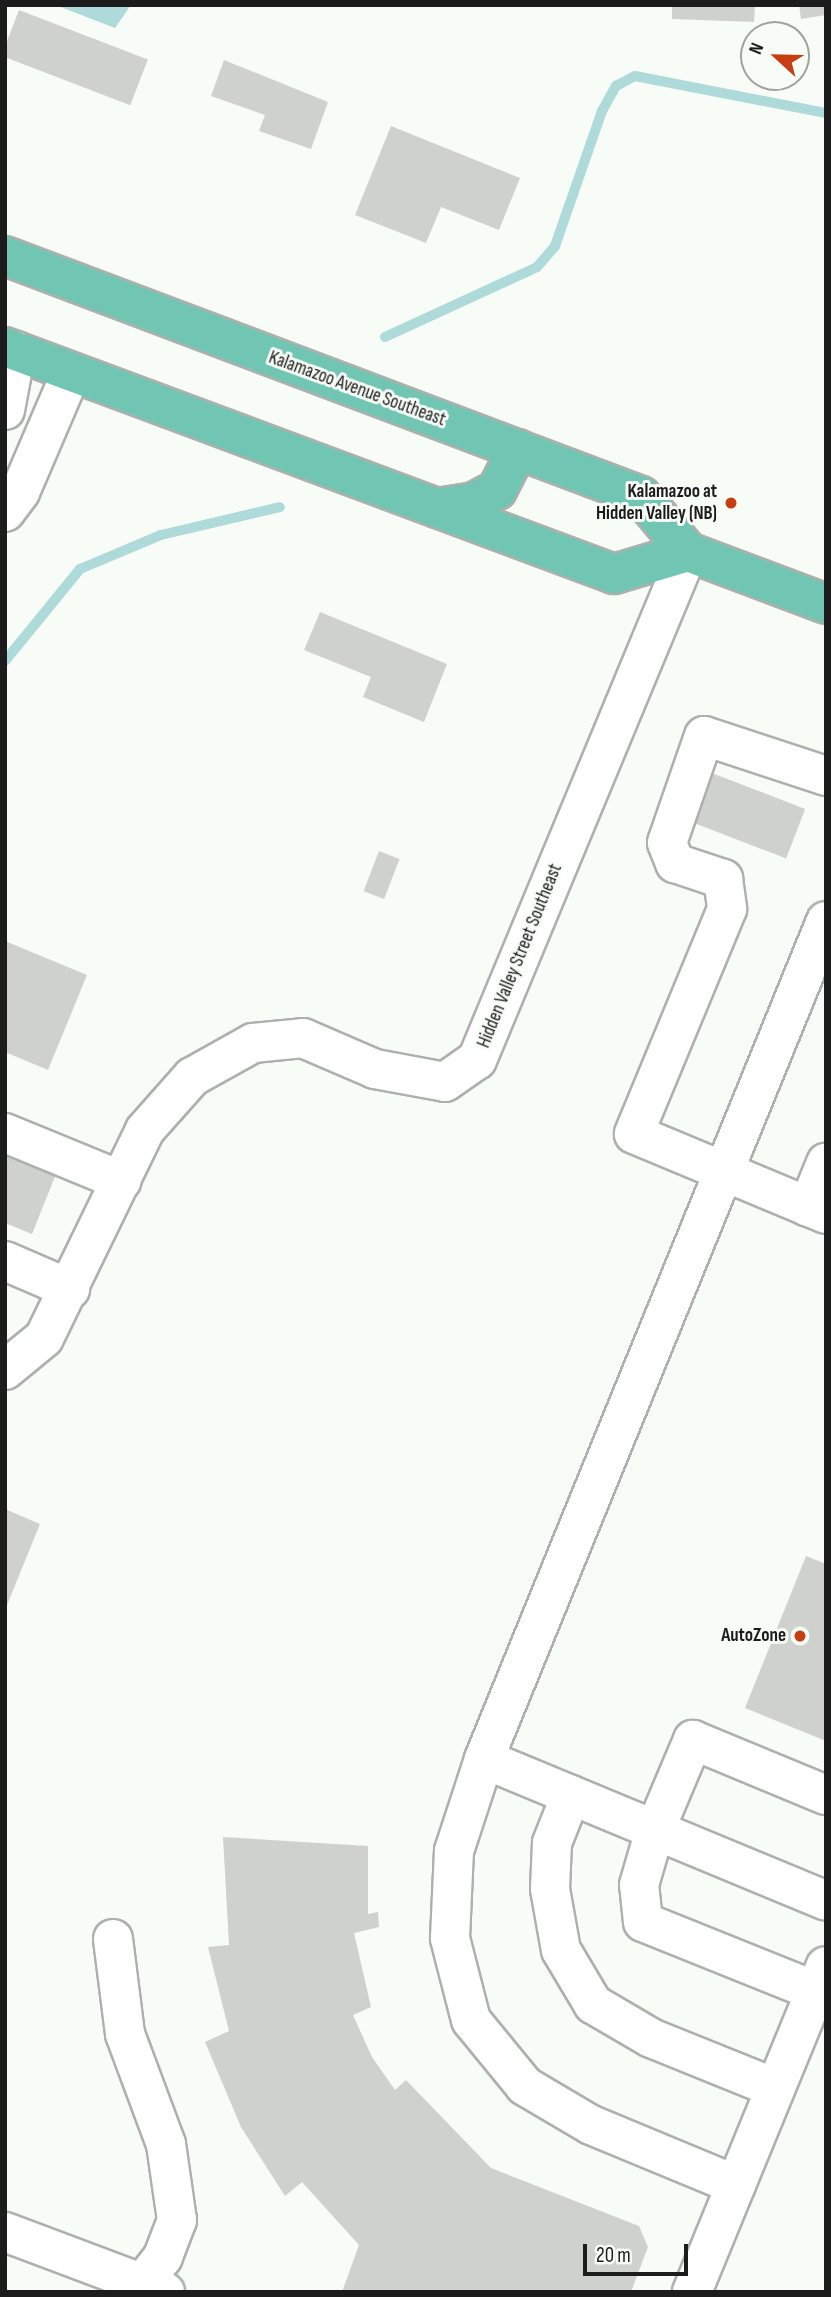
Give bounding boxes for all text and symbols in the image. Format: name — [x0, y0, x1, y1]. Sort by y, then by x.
north arrow — [740, 21, 810, 91]
text: N — [744, 40, 769, 58]
street label: Kalamazoo Avenue Southeast — [265, 346, 449, 432]
place label: Kalamazoo at Hidden Valley (NB) — [596, 481, 717, 525]
marker: Kalamazoo at Hidden Valley (NB) — [723, 495, 739, 511]
street label: Hidden Valley Street Southeast — [473, 861, 567, 1051]
place label: AutoZone — [721, 1625, 786, 1647]
marker: AutoZone — [792, 1628, 808, 1644]
scale bar — [586, 2230, 691, 2274]
text: 20 m — [596, 2243, 631, 2268]

